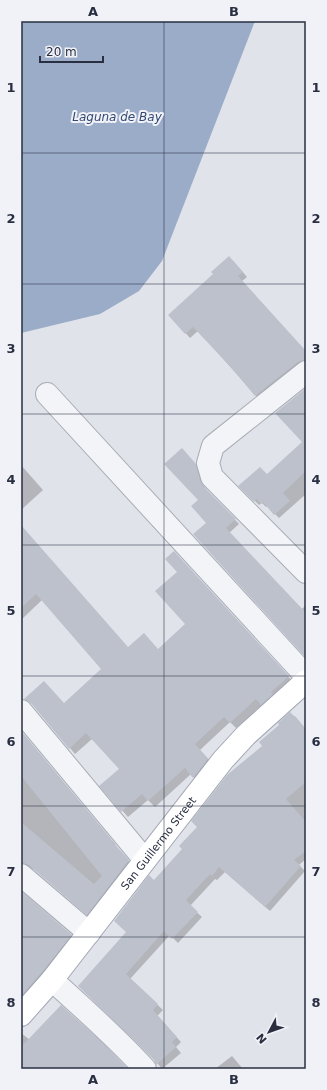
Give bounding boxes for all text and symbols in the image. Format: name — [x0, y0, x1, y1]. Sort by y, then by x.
text: A — [88, 4, 98, 19]
text: B — [229, 4, 239, 19]
scale bar — [40, 38, 103, 64]
text: 20 m — [46, 45, 77, 59]
text: 1 — [6, 80, 16, 95]
text: 1 — [311, 80, 321, 95]
water label: Laguna de Bay — [72, 110, 163, 124]
text: 2 — [6, 211, 16, 226]
text: 2 — [311, 211, 321, 226]
text: 3 — [6, 341, 16, 356]
text: 3 — [311, 341, 321, 356]
text: 4 — [6, 472, 16, 487]
text: 4 — [311, 472, 321, 487]
text: 5 — [6, 603, 16, 618]
text: 5 — [311, 603, 321, 618]
text: 6 — [6, 734, 16, 749]
text: 6 — [311, 734, 321, 749]
street label: San Guillermo Street — [118, 794, 199, 893]
text: 7 — [6, 864, 16, 879]
text: 7 — [311, 864, 321, 879]
text: 8 — [6, 995, 16, 1010]
text: 8 — [311, 995, 321, 1010]
north arrow — [249, 1012, 289, 1052]
text: N — [254, 1030, 270, 1046]
text: A — [88, 1072, 98, 1087]
text: B — [229, 1072, 239, 1087]

